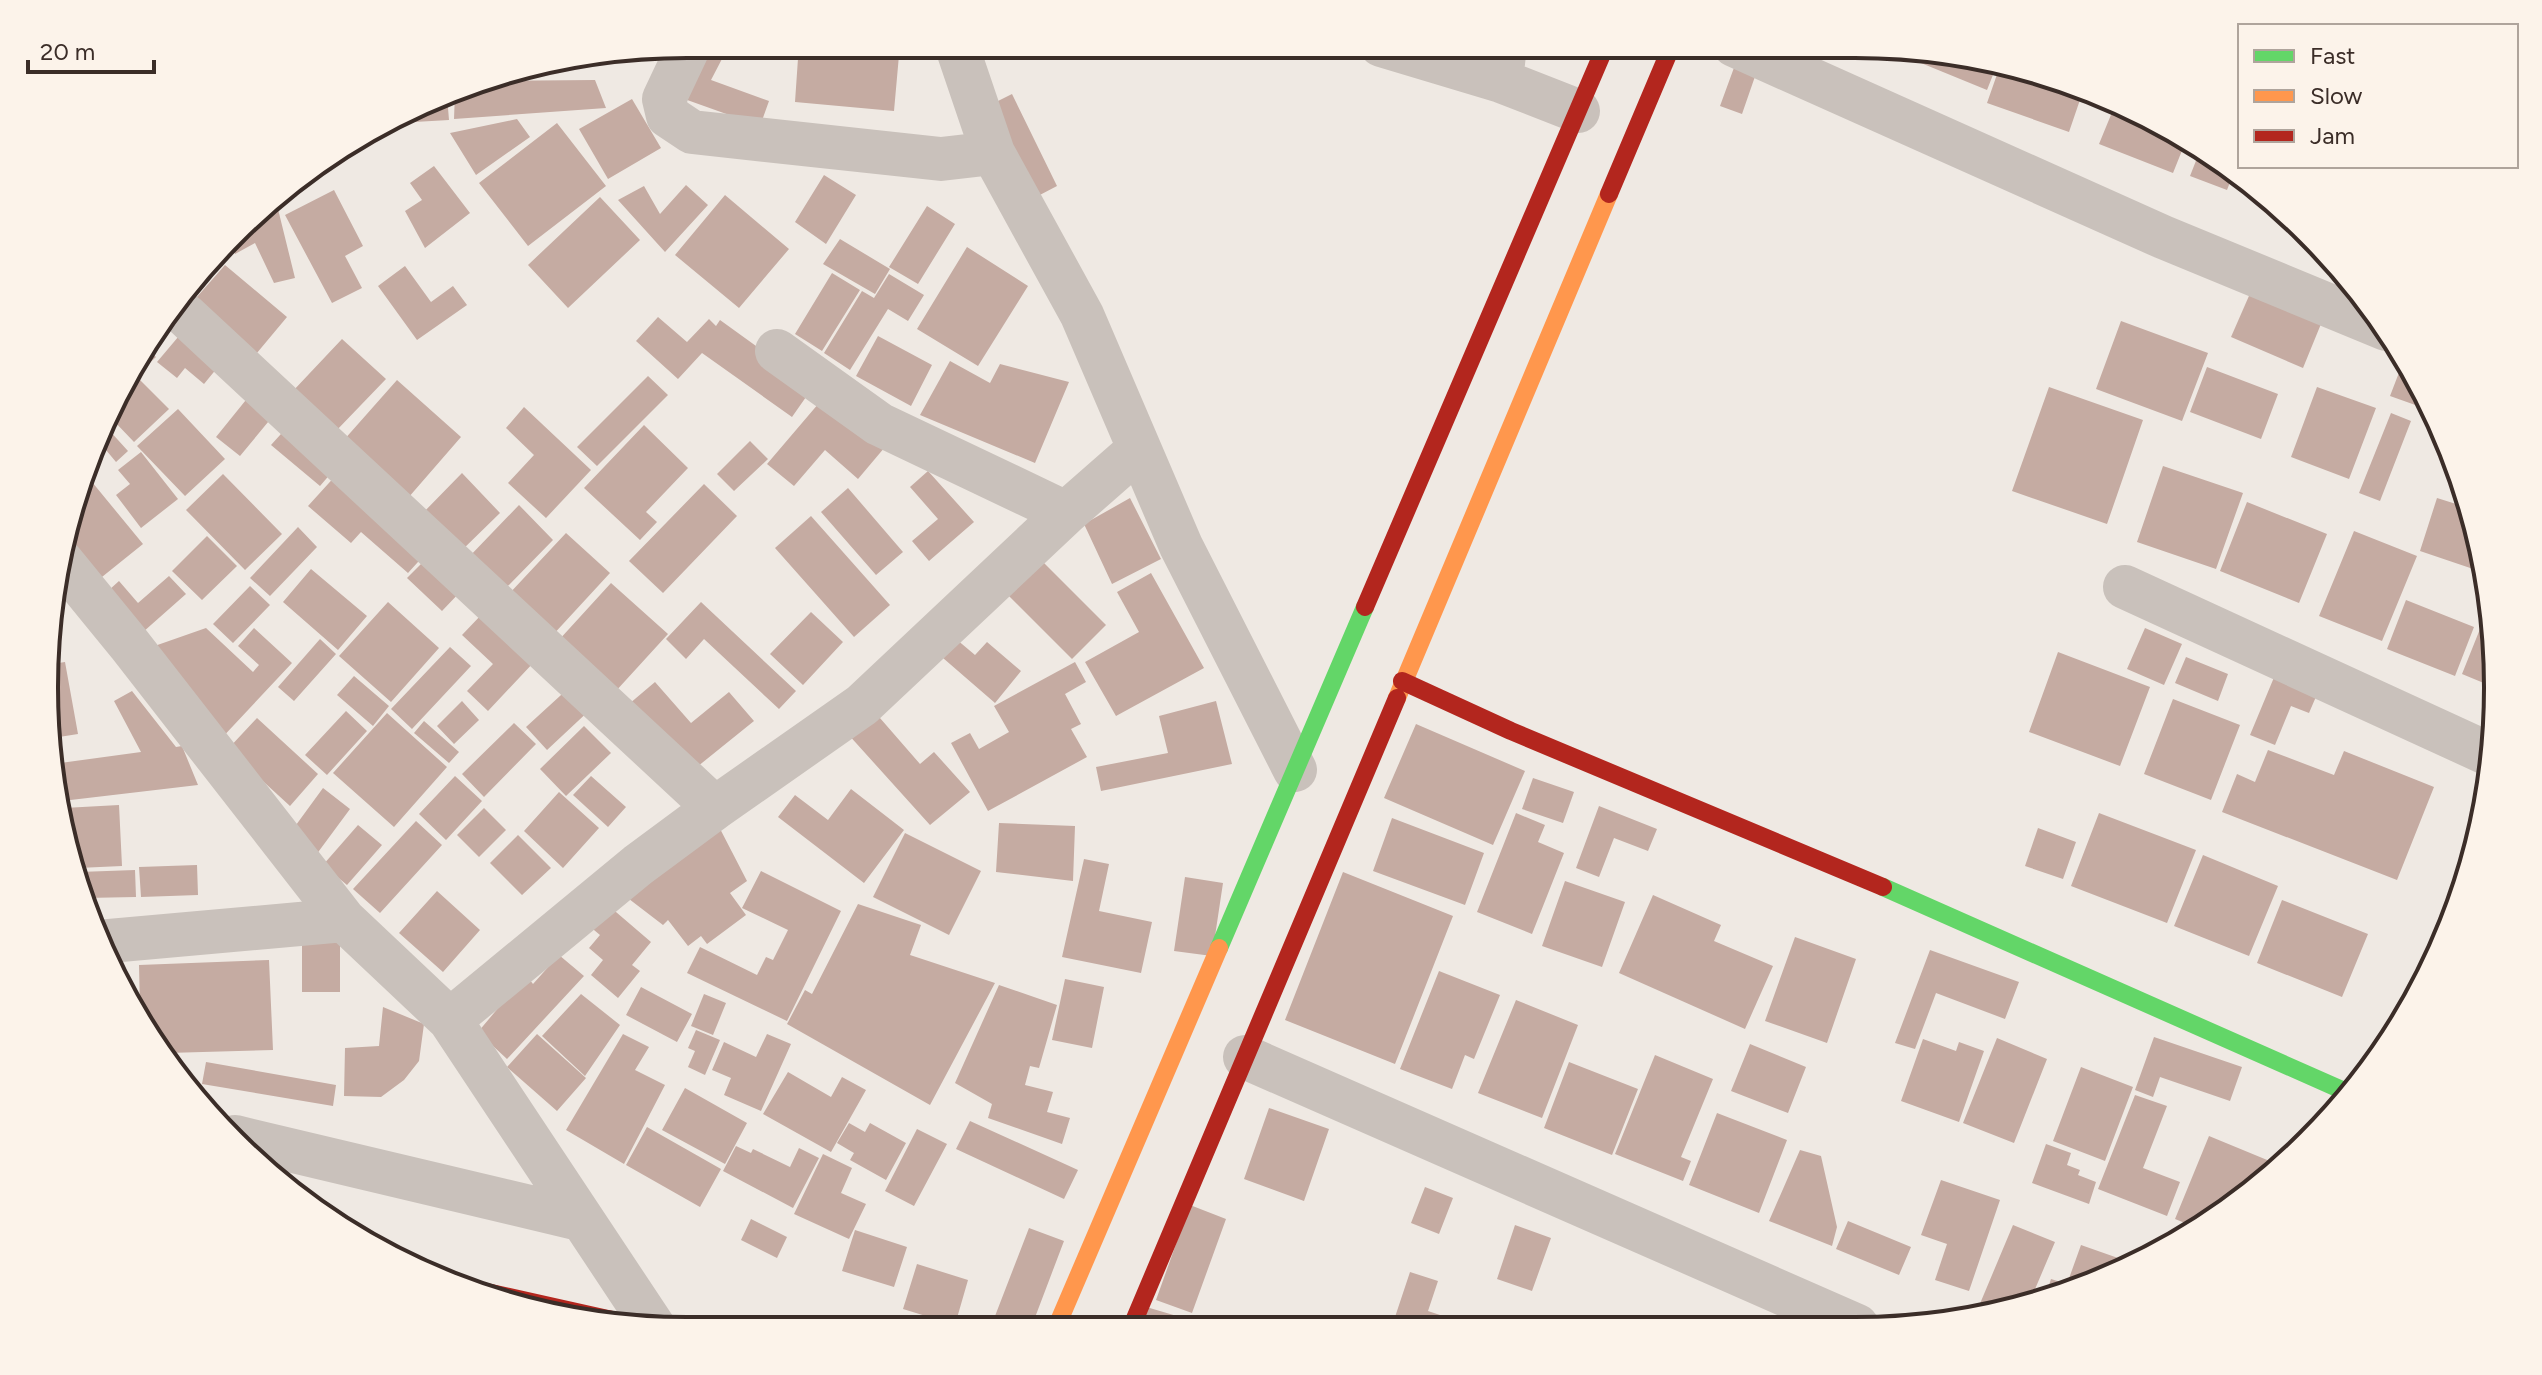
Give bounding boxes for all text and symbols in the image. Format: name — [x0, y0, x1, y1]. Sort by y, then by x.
scale bar — [28, 24, 154, 74]
legend — [2238, 24, 2518, 168]
text: 20 m — [40, 37, 95, 66]
text: Fast — [2310, 41, 2355, 70]
text: Slow — [2310, 81, 2363, 110]
text: Jam — [2310, 121, 2355, 150]

